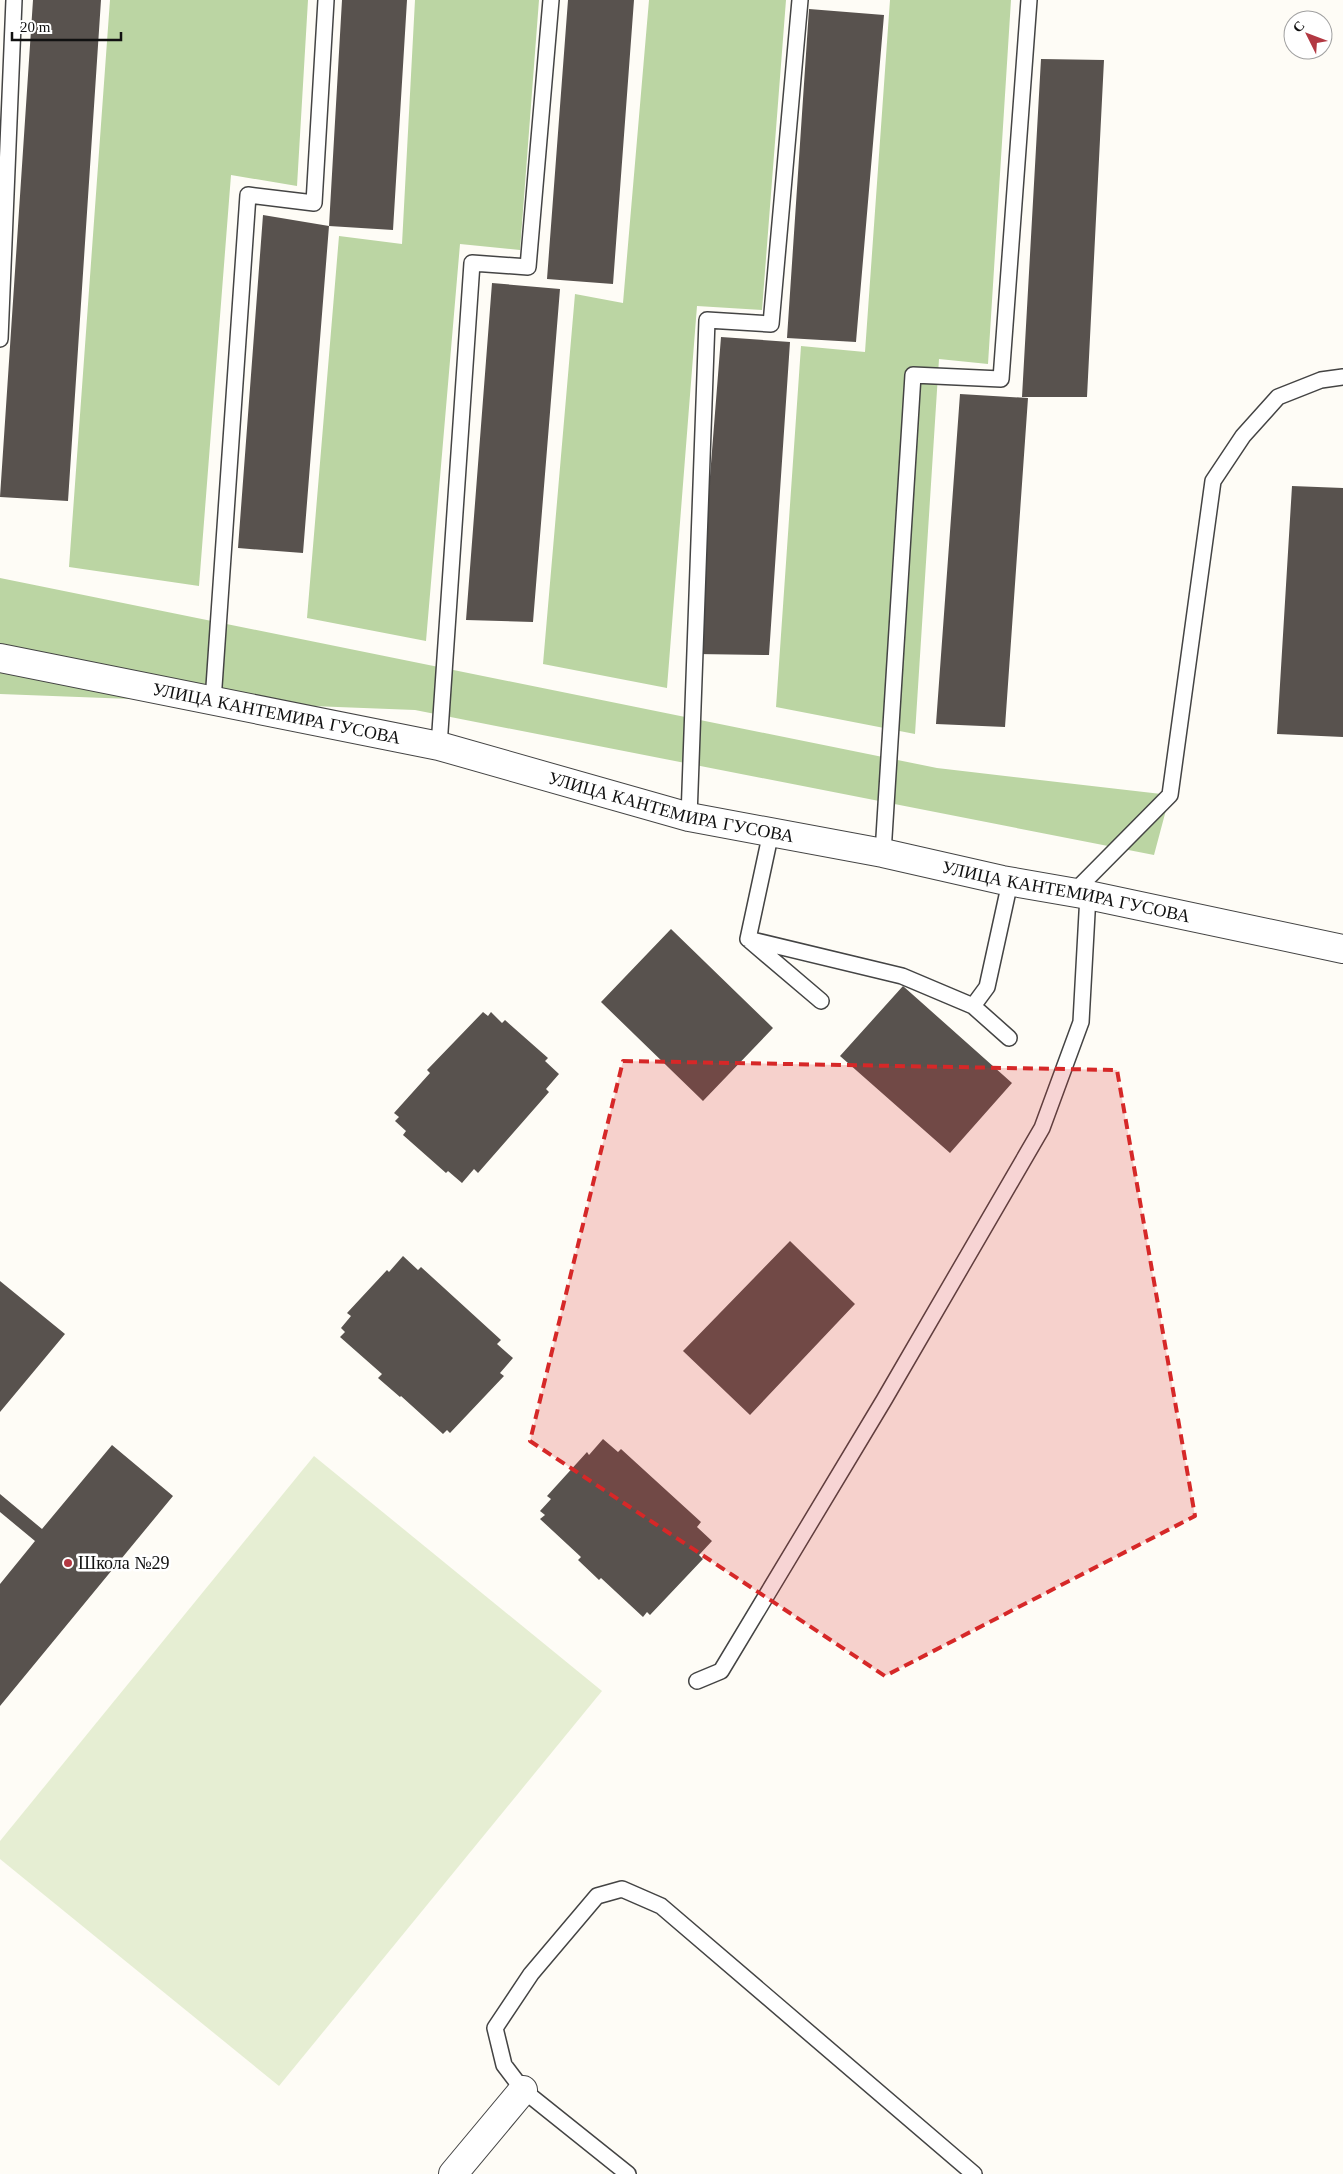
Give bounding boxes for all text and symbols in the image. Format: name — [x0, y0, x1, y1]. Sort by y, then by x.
scale bar — [12, 10, 121, 42]
north arrow — [1283, 10, 1333, 60]
text: С — [1290, 18, 1308, 35]
text: 20 m — [20, 19, 51, 35]
street label: УЛИЦА КАНТЕМИРА ГУСОВА — [151, 679, 402, 748]
street label: УЛИЦА КАНТЕМИРА ГУСОВА — [546, 767, 796, 846]
street label: УЛИЦА КАНТЕМИРА ГУСОВА — [940, 857, 1192, 926]
place label: Школа №29 — [78, 1553, 169, 1573]
marker: Школа №29 — [62, 1557, 74, 1569]

